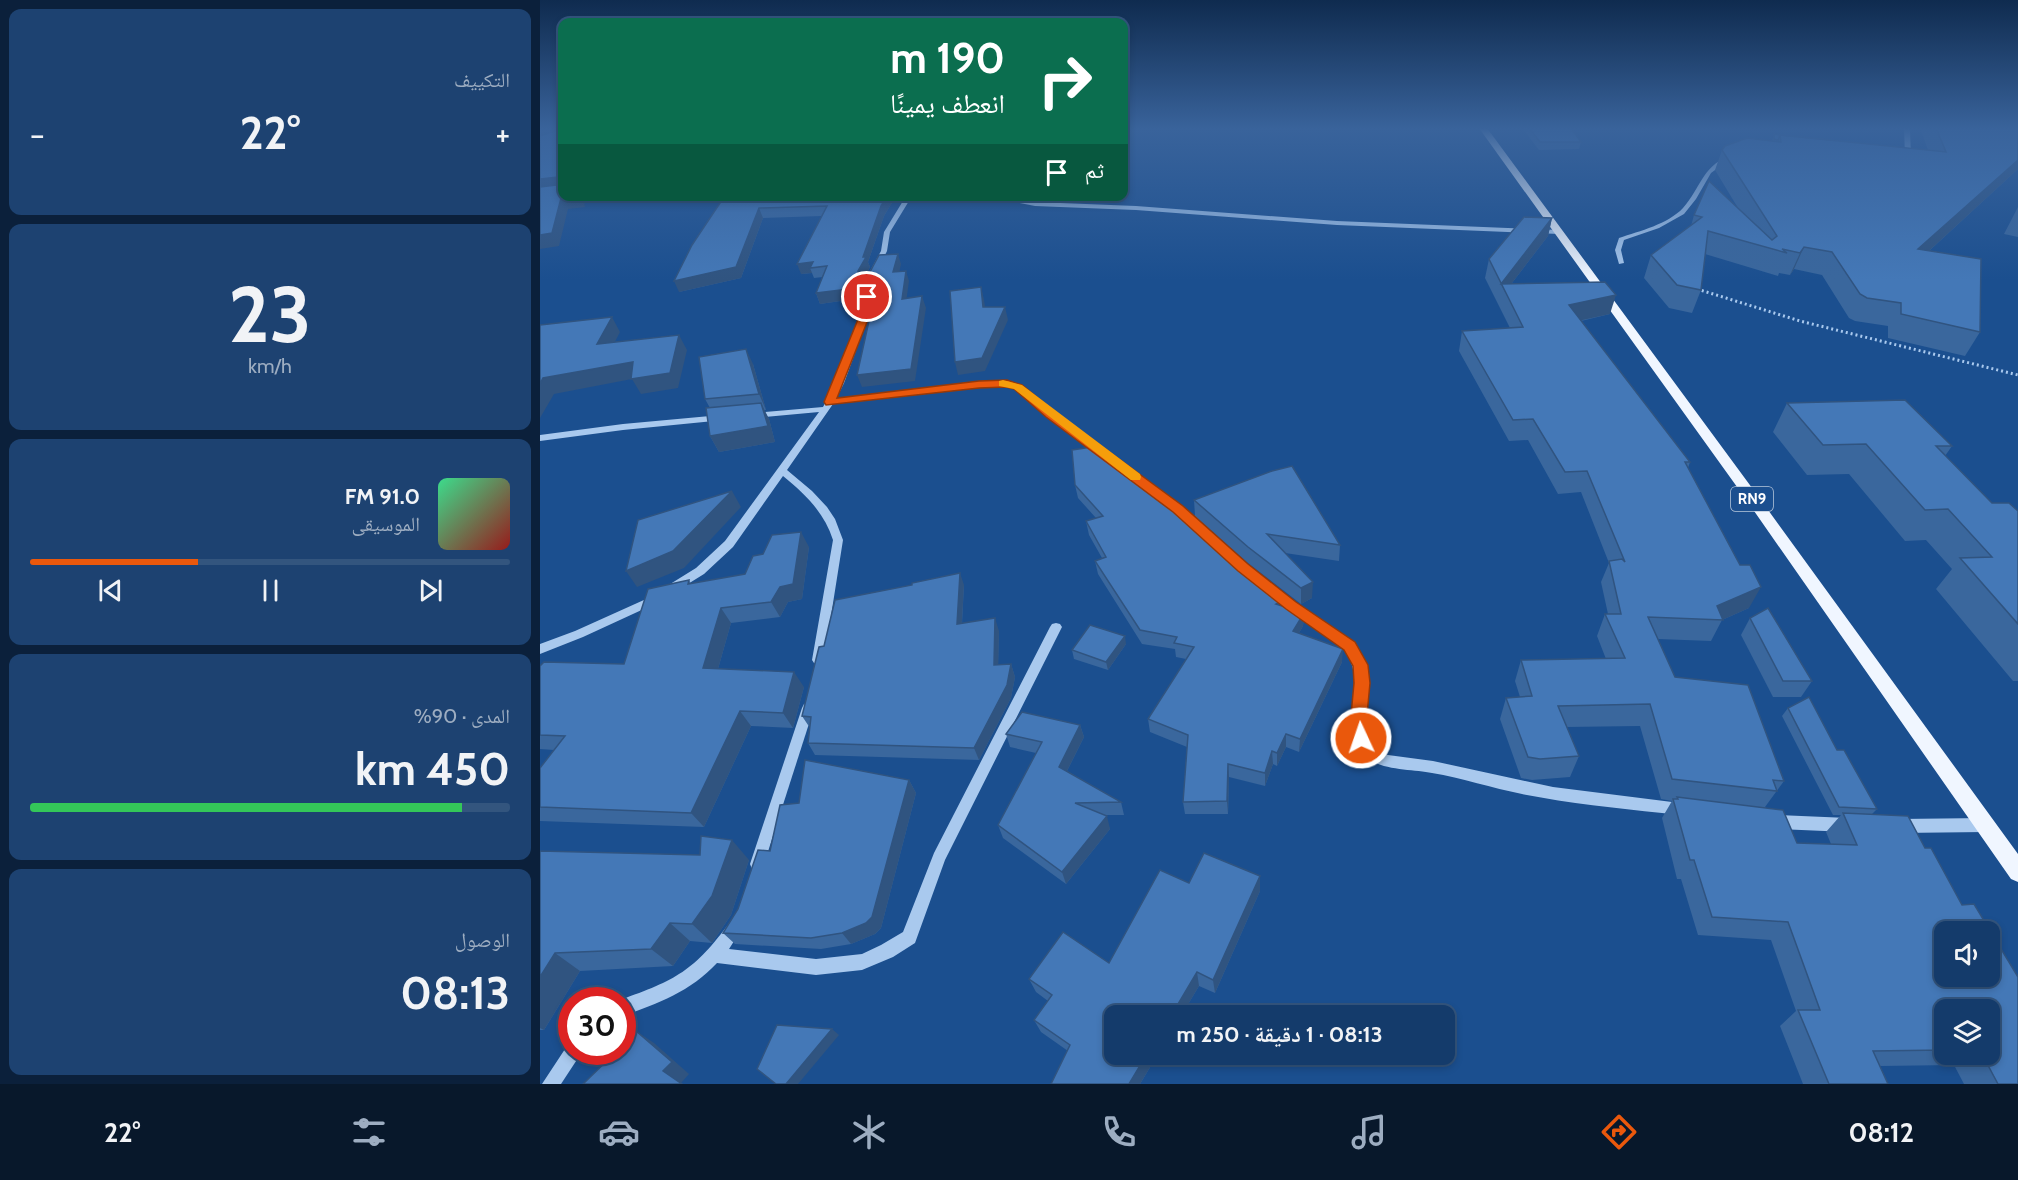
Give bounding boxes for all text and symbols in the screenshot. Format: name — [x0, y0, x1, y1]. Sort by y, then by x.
text: 190 m — [890, 32, 1005, 84]
icon: right — [1026, 42, 1104, 120]
text: التكييف — [454, 68, 510, 92]
text: انعطف يمينًا — [890, 87, 1005, 120]
text: 22° — [240, 106, 300, 160]
text: − — [30, 114, 45, 154]
text: + — [495, 114, 510, 154]
icon: arrive — [1040, 156, 1073, 189]
text: ثم — [1085, 157, 1104, 184]
text: 23 — [228, 267, 312, 362]
pin — [841, 271, 892, 322]
icon: arrive — [850, 280, 883, 313]
text: km/h — [248, 354, 292, 378]
text: 91.0 FM — [345, 483, 420, 510]
road number: RN9 — [1731, 487, 1773, 511]
text: الموسيقى — [352, 512, 420, 536]
icon: previous — [94, 574, 127, 607]
icon: pause — [254, 574, 287, 607]
icon: next — [414, 574, 447, 607]
text: المدى · 90% — [414, 704, 510, 728]
position arrow — [1329, 706, 1393, 770]
text: 450 km — [355, 742, 510, 796]
map controls — [1934, 921, 2000, 1065]
button: sound — [1934, 921, 2000, 987]
text: الوصول — [455, 928, 510, 952]
text: 08:13 — [400, 966, 510, 1020]
speed limit sign: 30 — [558, 987, 636, 1065]
button: layers — [1934, 999, 2000, 1065]
text: 08:13 · 1 دقيقة · 250 m — [1176, 1021, 1383, 1048]
icon: filters — [348, 1111, 390, 1153]
icon: car — [598, 1111, 640, 1153]
icon: climate — [848, 1111, 890, 1153]
icon: phone — [1098, 1111, 1140, 1153]
icon: music — [1348, 1111, 1390, 1153]
icon: directions — [1598, 1111, 1640, 1153]
text: 22° — [104, 1116, 140, 1149]
text: 08:12 — [1848, 1116, 1914, 1149]

